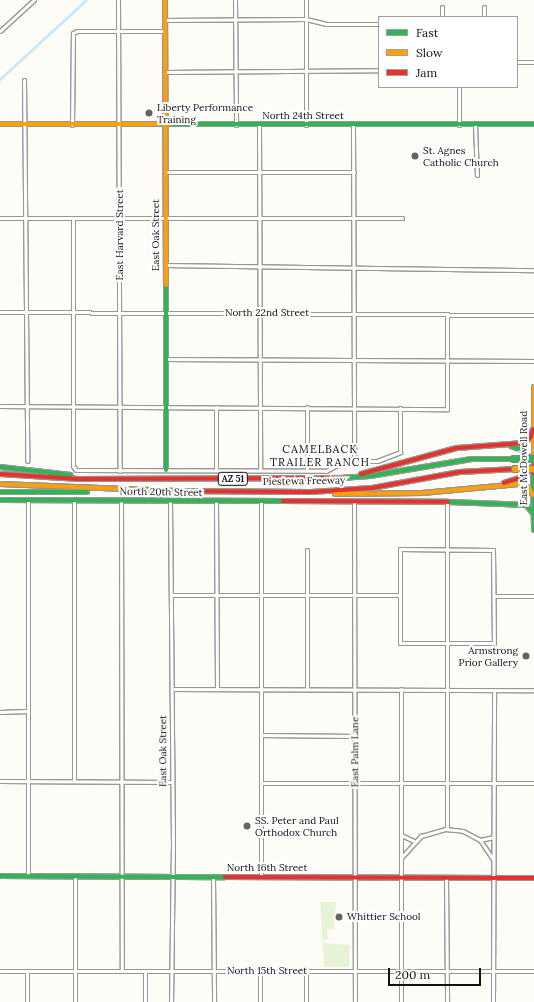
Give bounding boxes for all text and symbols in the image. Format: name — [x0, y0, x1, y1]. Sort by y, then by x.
legend — [378, 16, 518, 88]
text: Fast — [416, 25, 439, 40]
text: Slow — [416, 45, 443, 60]
text: Jam — [416, 65, 437, 80]
place label: Liberty Performance Training — [157, 101, 253, 124]
marker: Liberty Performance Training — [144, 108, 154, 118]
street label: North 24th Street — [262, 110, 344, 122]
place label: St. Agnes Catholic Church — [423, 144, 499, 168]
marker: St. Agnes Catholic Church — [410, 151, 420, 161]
street label: East Harvard Street — [114, 189, 126, 281]
street label: East Oak Street — [150, 199, 162, 271]
street label: North 22nd Street — [225, 307, 309, 319]
street label: East McDowell Road — [518, 411, 530, 505]
district label: CAMELBACK TRAILER RANCH — [270, 443, 370, 469]
road number: AZ 51 — [217, 472, 249, 486]
street label: Piestewa Freeway — [263, 474, 345, 488]
street label: North 20th Street — [120, 485, 202, 499]
place label: Armstrong Prior Gallery — [459, 644, 518, 668]
marker: Armstrong Prior Gallery — [521, 651, 531, 661]
street label: East Oak Street — [157, 715, 169, 787]
street label: East Palm Lane — [349, 717, 361, 787]
place label: SS. Peter and Paul Orthodox Church — [255, 814, 339, 838]
marker: SS. Peter and Paul Orthodox Church — [242, 821, 252, 831]
street label: North 16th Street — [227, 862, 307, 874]
place label: Whittier School — [347, 911, 421, 923]
marker: Whittier School — [334, 912, 344, 922]
scale bar — [390, 960, 483, 986]
street label: North 15th Street — [227, 965, 307, 977]
text: 200 m — [395, 967, 430, 982]

